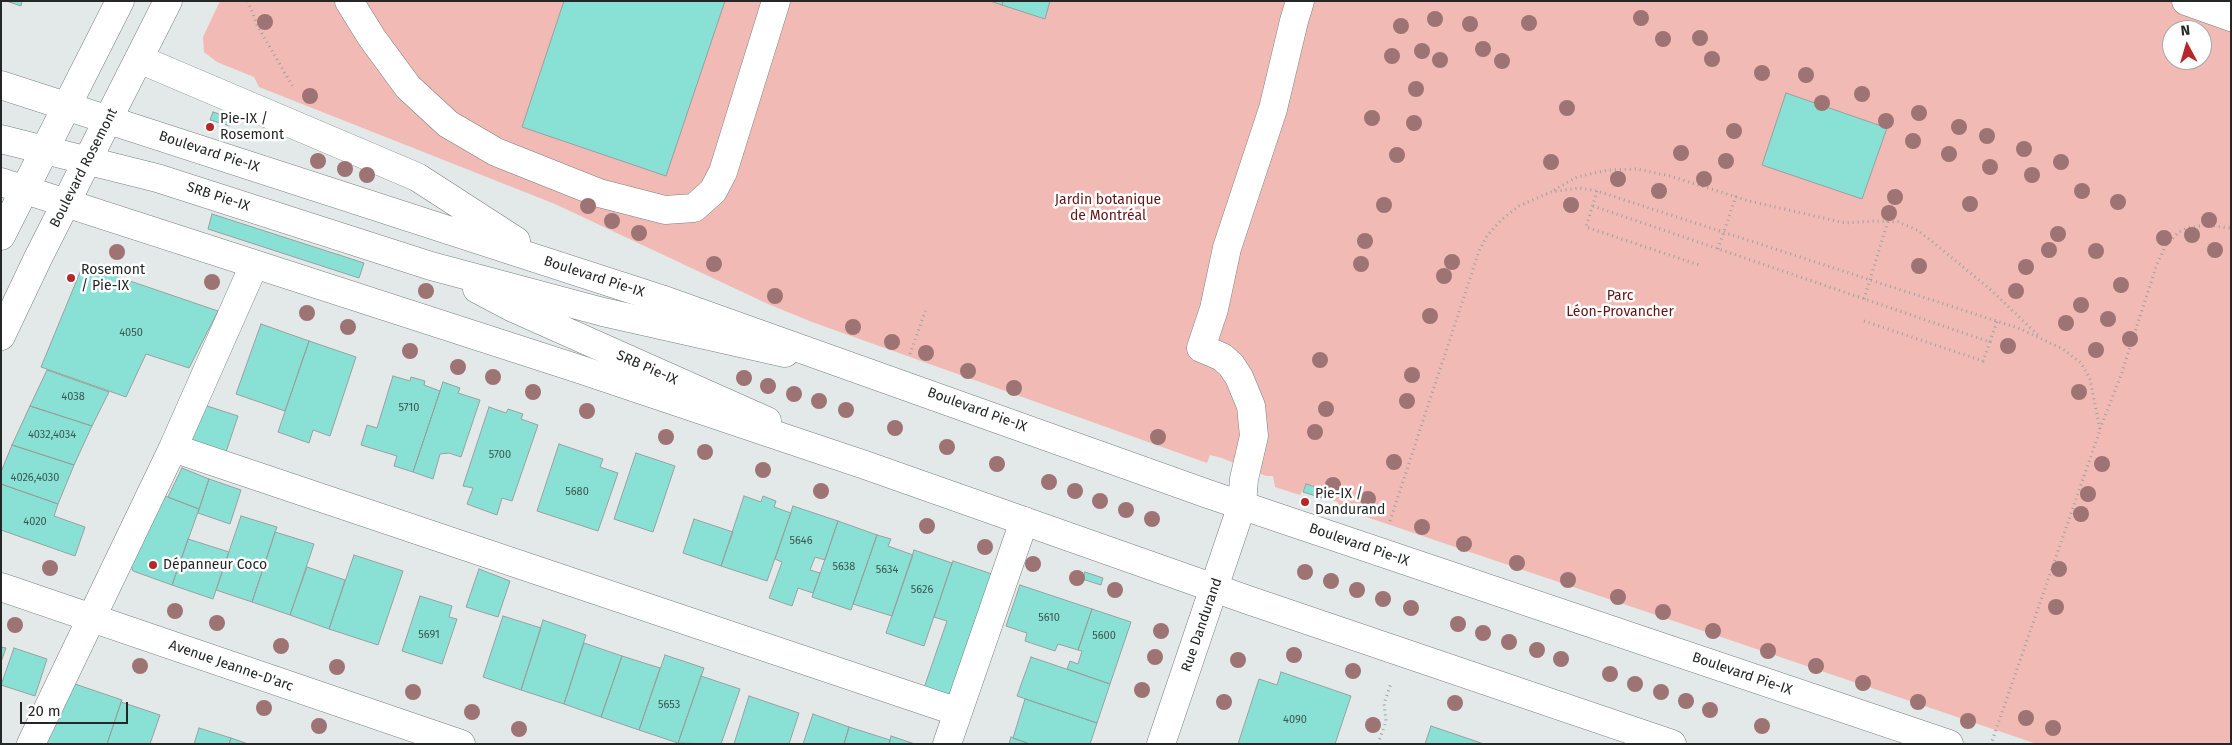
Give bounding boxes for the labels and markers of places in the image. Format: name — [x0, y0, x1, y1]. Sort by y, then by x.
place label: Pie-IX / Rosemont — [220, 111, 284, 144]
marker: Pie-IX / Rosemont — [204, 121, 216, 133]
place label: Rosemont / Pie-IX — [81, 262, 145, 294]
marker: Rosemont / Pie-IX — [65, 272, 77, 284]
place label: Pie-IX / Dandurand — [1315, 486, 1385, 518]
marker: Pie-IX / Dandurand — [1299, 496, 1311, 508]
place label: Dépanneur Coco — [163, 557, 267, 573]
marker: Dépanneur Coco — [147, 559, 159, 571]

